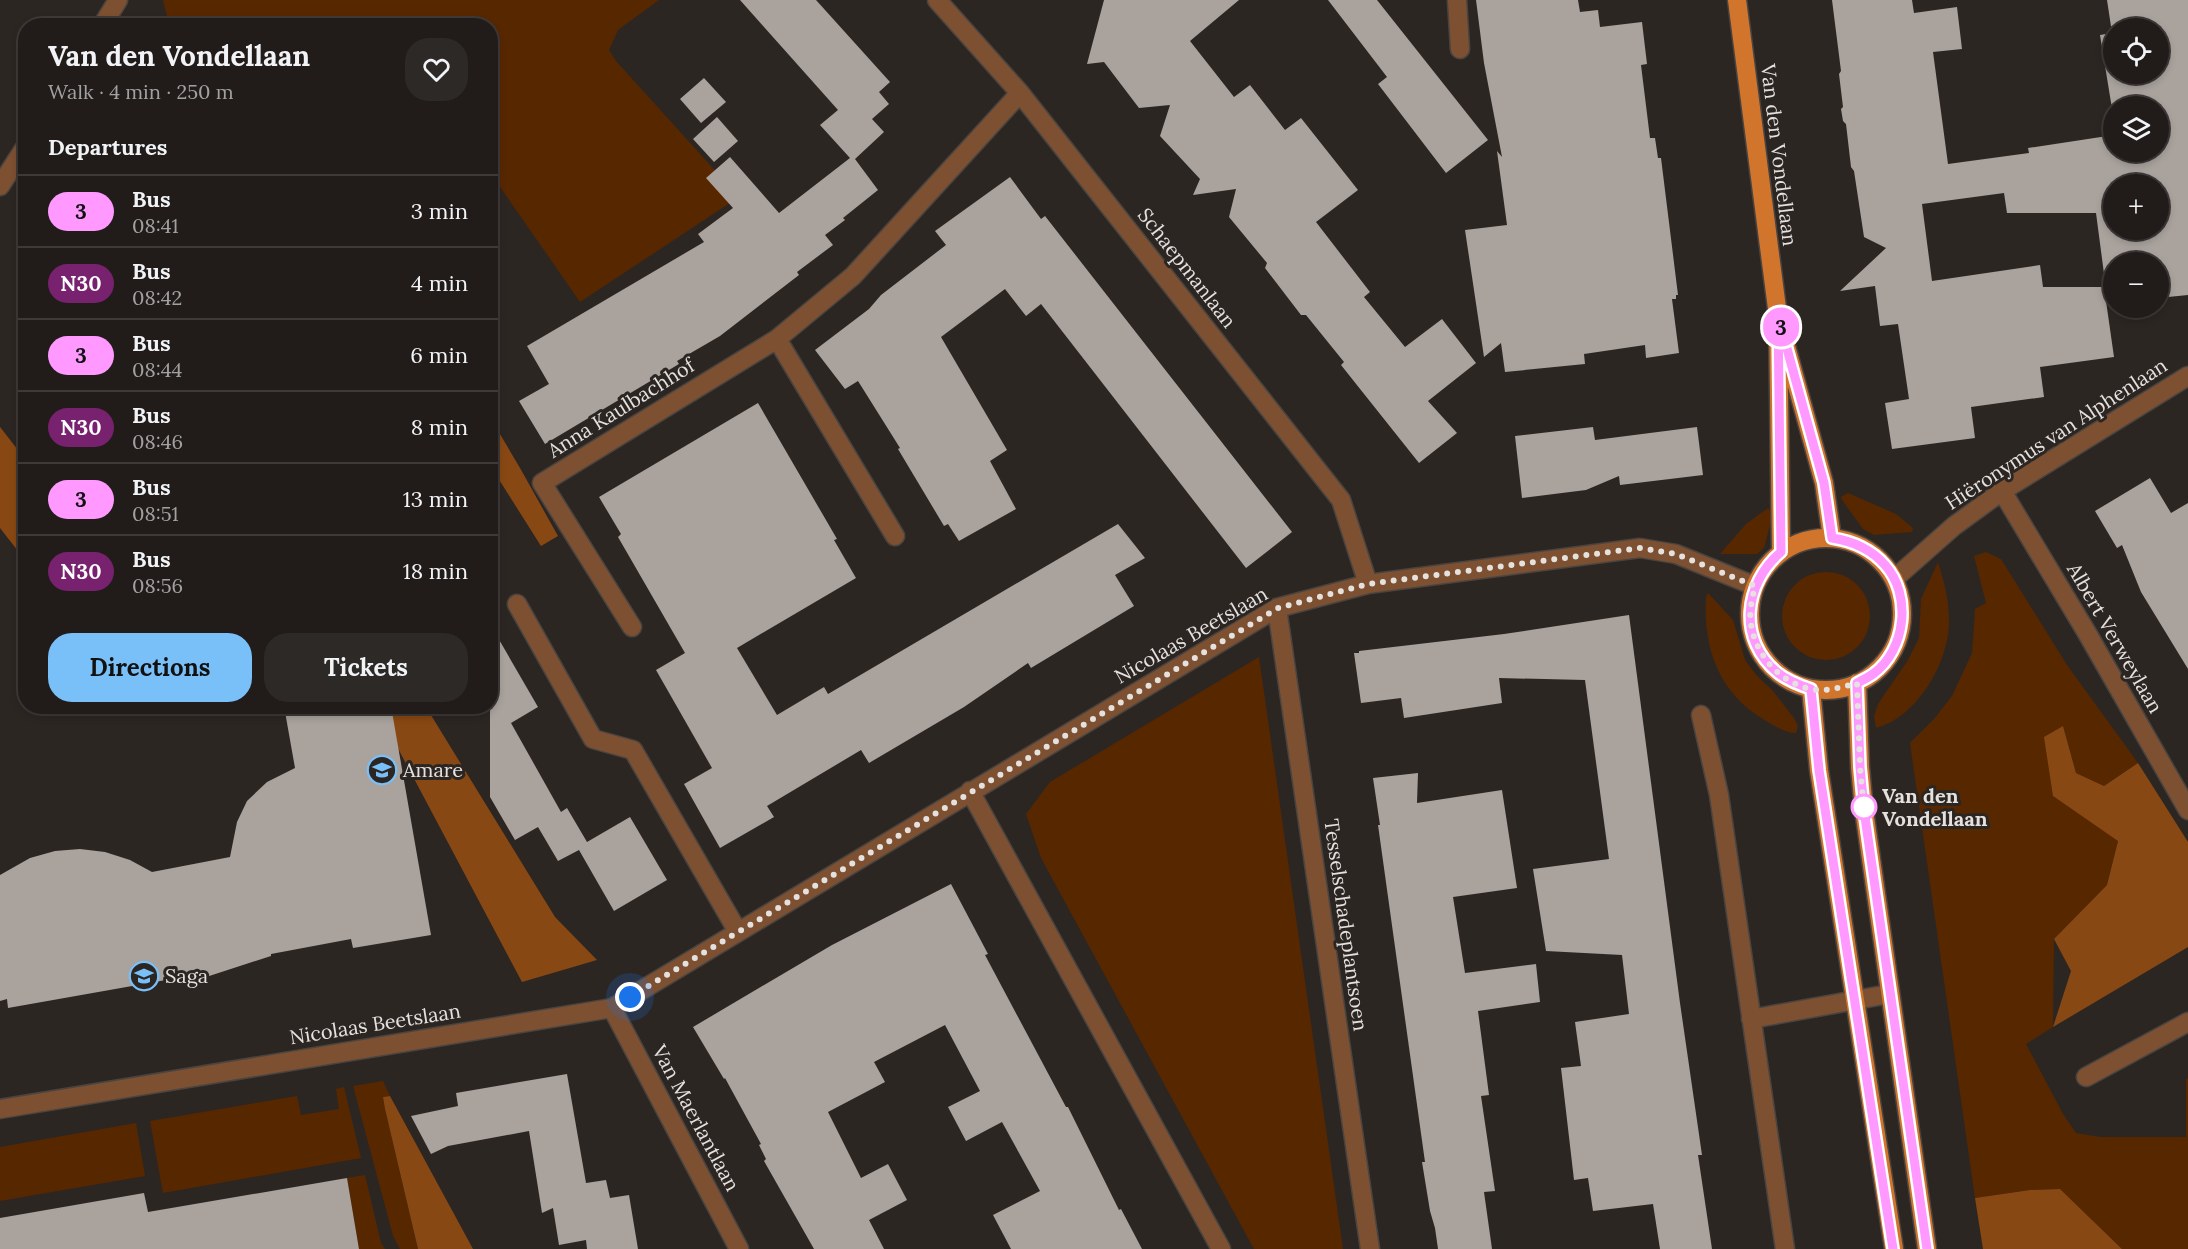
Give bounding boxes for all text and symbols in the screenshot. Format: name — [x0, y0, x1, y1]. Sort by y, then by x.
map controls — [2103, 18, 2169, 318]
button: locate — [2103, 18, 2169, 84]
text: Van den Vondellaan — [48, 38, 310, 74]
button: heart — [405, 38, 468, 101]
street label: Van den Vondellaan — [1756, 62, 1803, 247]
text: Walk · 4 min · 250 m — [48, 79, 234, 104]
button: layers — [2103, 96, 2169, 162]
text: Departures — [48, 133, 167, 161]
button: + — [2103, 174, 2169, 240]
text: Bus — [132, 185, 171, 213]
text: 3 min — [411, 197, 468, 225]
text: 3 — [75, 198, 87, 225]
street label: Schaepmanlaan — [1133, 203, 1242, 333]
text: 08:41 — [132, 213, 179, 238]
button: − — [2103, 252, 2169, 318]
text: Bus — [132, 257, 171, 285]
text: 4 min — [411, 269, 468, 297]
text: N30 — [60, 270, 102, 297]
text: 08:42 — [132, 285, 182, 310]
line badge: 3 — [1762, 308, 1800, 346]
text: 3 — [1775, 314, 1787, 341]
text: Bus — [132, 329, 171, 357]
text: 6 min — [410, 341, 468, 369]
text: 3 — [75, 342, 87, 369]
street label: Anna Kaulbachhof — [542, 352, 700, 463]
street label: Hiëronymus van Alphenlaan — [1940, 352, 2171, 515]
text: 08:44 — [132, 357, 182, 382]
text: Bus — [132, 401, 171, 429]
text: 8 min — [411, 413, 468, 441]
text: N30 — [60, 414, 102, 441]
text: 08:46 — [132, 429, 183, 454]
text: Bus — [132, 473, 171, 501]
text: 13 min — [403, 485, 468, 513]
text: 3 — [75, 486, 87, 513]
text: 08:51 — [132, 501, 179, 526]
text: Bus — [132, 545, 171, 573]
text: 18 min — [403, 557, 468, 585]
street label: Albert Verweylaan — [2062, 557, 2169, 717]
text: N30 — [60, 558, 102, 585]
text: 08:56 — [132, 573, 183, 598]
street label: Nicolaas Beetslaan — [1110, 581, 1272, 689]
button: Directions — [48, 633, 252, 702]
button: Tickets — [264, 633, 468, 702]
school or university icon: Amare — [366, 754, 398, 786]
place label: Amare — [402, 757, 463, 782]
place label: Van den Vondellaan — [1882, 783, 1988, 831]
marker: Van den Vondellaan — [1851, 794, 1877, 820]
street label: Tesselschadeplantsoen — [1319, 817, 1374, 1033]
school or university icon: Saga — [128, 960, 160, 992]
place label: Saga — [165, 963, 208, 988]
your location — [615, 982, 645, 1012]
street label: Nicolaas Beetslaan — [288, 998, 462, 1049]
street label: Van Maerlantlaan — [647, 1039, 746, 1195]

